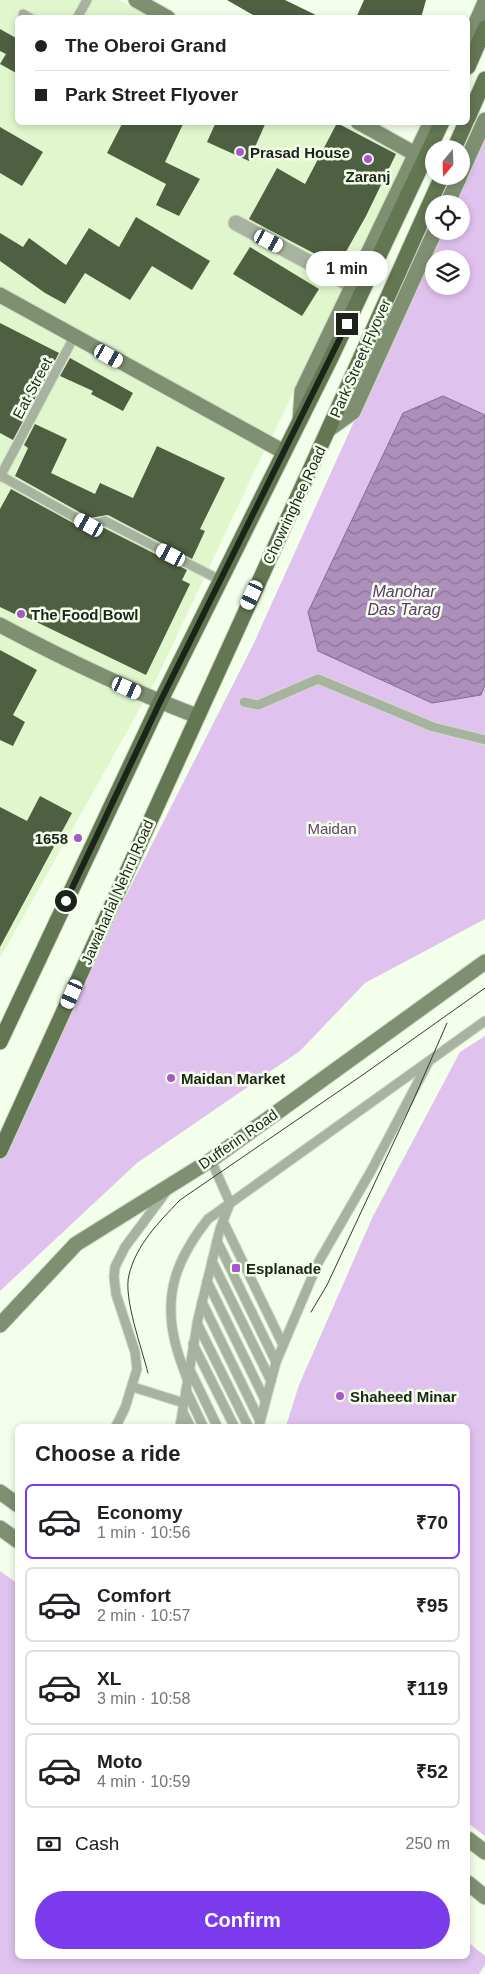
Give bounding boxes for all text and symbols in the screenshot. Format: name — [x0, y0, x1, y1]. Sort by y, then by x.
text: The Oberoi Grand — [65, 35, 227, 56]
text: Park Street Flyover — [65, 84, 238, 105]
north arrow — [425, 140, 470, 185]
map controls — [425, 140, 470, 295]
place label: Prasad House — [250, 144, 350, 161]
marker: Prasad House — [234, 146, 246, 158]
marker: Zaranj — [362, 153, 374, 165]
place label: Zaranj — [345, 168, 391, 185]
button: locate — [425, 195, 470, 240]
car — [252, 227, 285, 255]
button: layers — [425, 250, 470, 295]
callout: 1 min — [306, 252, 388, 286]
text: 1 min — [326, 260, 368, 277]
street label: Park Street Flyover — [326, 296, 394, 420]
route end — [336, 313, 358, 335]
car — [92, 342, 125, 370]
street label: Eat Street — [9, 354, 56, 421]
street label: Chowringhee Road — [259, 443, 329, 567]
car — [72, 511, 105, 539]
car — [154, 542, 187, 568]
car — [238, 578, 265, 612]
water label: Manohar Das Tarag — [367, 583, 441, 618]
place label: The Food Bowl — [31, 606, 138, 623]
marker: The Food Bowl — [15, 608, 27, 620]
car — [110, 675, 143, 701]
street label: Jawaharlal Nehru Road — [77, 817, 157, 967]
park label: Maidan — [307, 820, 357, 837]
place label: 1658 — [35, 830, 68, 847]
marker: 1658 — [72, 832, 84, 844]
route start — [55, 890, 77, 912]
car — [59, 977, 84, 1011]
place label: Maidan Market — [181, 1070, 285, 1087]
marker: Maidan Market — [165, 1072, 177, 1084]
street label: Dufferin Road — [195, 1106, 281, 1172]
place label: Esplanade — [246, 1260, 321, 1277]
marker: Esplanade — [230, 1262, 242, 1274]
place label: Shaheed Minar — [350, 1388, 457, 1405]
marker: Shaheed Minar — [334, 1390, 346, 1402]
text: Choose a ride — [35, 1441, 180, 1466]
icon: car — [37, 1499, 82, 1544]
text: Economy — [97, 1502, 183, 1523]
text: ₹70 — [416, 1512, 448, 1533]
text: 1 min · 10:56 — [97, 1524, 190, 1541]
icon: car — [37, 1582, 82, 1627]
text: Comfort — [97, 1585, 171, 1606]
text: ₹95 — [416, 1595, 448, 1616]
text: 2 min · 10:57 — [97, 1607, 190, 1624]
icon: car — [37, 1665, 82, 1710]
text: XL — [97, 1668, 121, 1689]
text: ₹119 — [406, 1678, 448, 1699]
text: 3 min · 10:58 — [97, 1690, 190, 1707]
icon: car — [37, 1748, 82, 1793]
text: Moto — [97, 1751, 142, 1772]
text: ₹52 — [416, 1761, 448, 1782]
text: 4 min · 10:59 — [97, 1773, 190, 1790]
icon: cash — [35, 1830, 63, 1858]
text: Cash — [75, 1833, 119, 1854]
text: 250 m — [406, 1835, 450, 1852]
button: Confirm — [35, 1891, 450, 1949]

